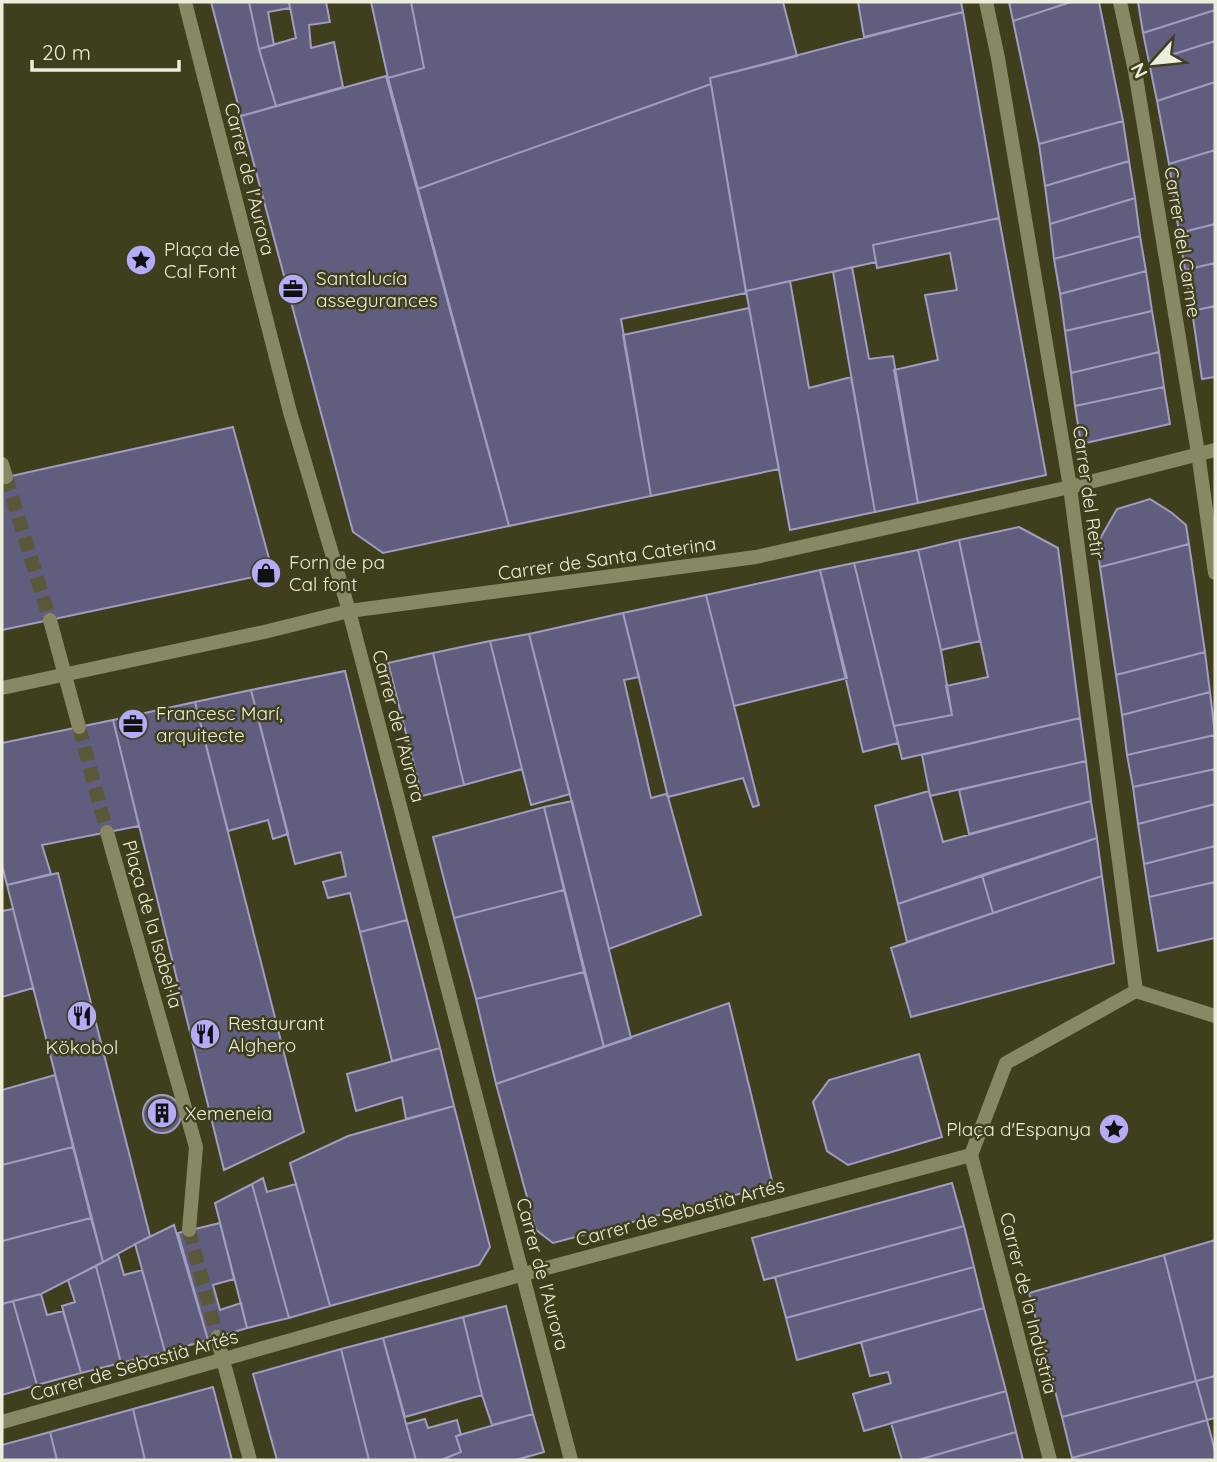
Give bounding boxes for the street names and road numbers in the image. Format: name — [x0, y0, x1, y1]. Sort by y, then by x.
street label: Carrer de l'Aurora — [219, 100, 281, 258]
street label: Carrer del Carme — [1159, 165, 1207, 319]
street label: Carrer del Retir — [1068, 424, 1110, 561]
street label: Carrer de Santa Caterina — [496, 531, 718, 585]
street label: Carrer de l'Aurora — [367, 647, 431, 805]
street label: Plaça de la Isabel·la — [118, 837, 188, 1011]
street label: Carrer de Sebastià Artés — [573, 1173, 787, 1251]
street label: Carrer de l'Aurora — [511, 1195, 575, 1353]
street label: Carrer de la Indústria — [995, 1210, 1063, 1396]
street label: Carrer de Sebastià Artés — [27, 1324, 241, 1406]

